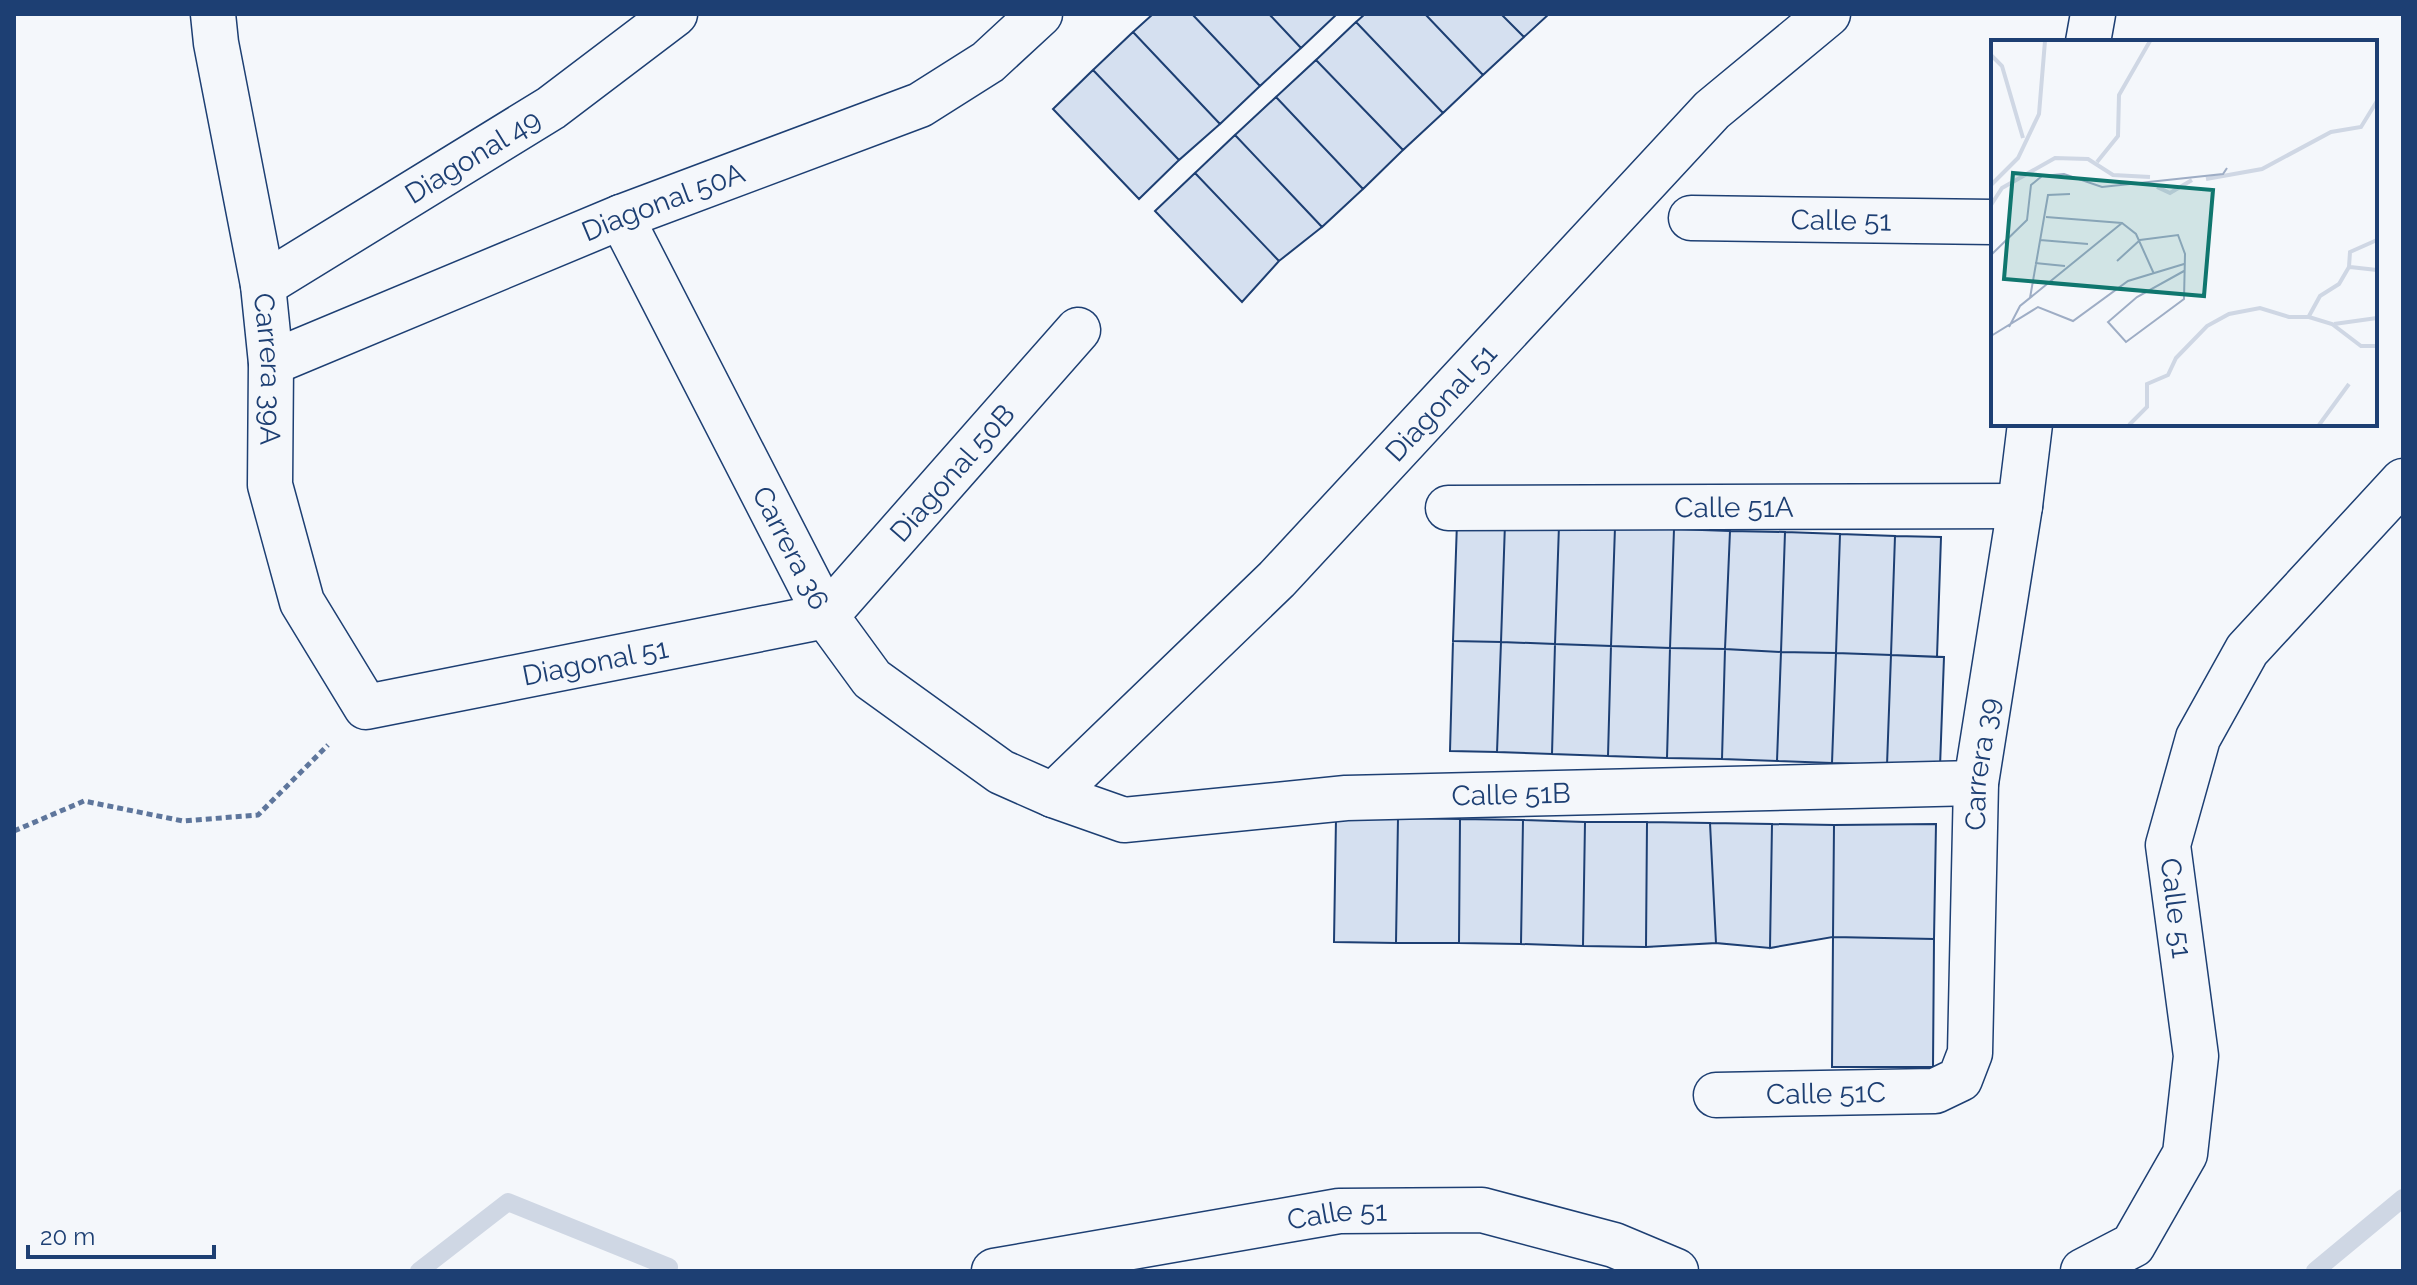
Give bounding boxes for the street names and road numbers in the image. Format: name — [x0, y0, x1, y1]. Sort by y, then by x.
street label: Diagonal 49 — [399, 102, 546, 210]
street label: Diagonal 50A — [577, 156, 749, 248]
street label: Calle 51 — [1790, 203, 1891, 237]
street label: Carrera 39A — [247, 291, 288, 445]
street label: Diagonal 51 — [1378, 337, 1503, 468]
street label: Diagonal 50B — [883, 397, 1021, 548]
street label: Carrera 36 — [746, 481, 836, 615]
street label: Calle 51A — [1674, 490, 1794, 524]
street label: Diagonal 51 — [519, 631, 671, 692]
street label: Carrera 39 — [1958, 695, 2006, 831]
street label: Calle 51B — [1451, 776, 1571, 812]
street label: Calle 51 — [2153, 856, 2199, 960]
street label: Calle 51C — [1766, 1075, 1886, 1111]
street label: Calle 51 — [1284, 1194, 1387, 1236]

